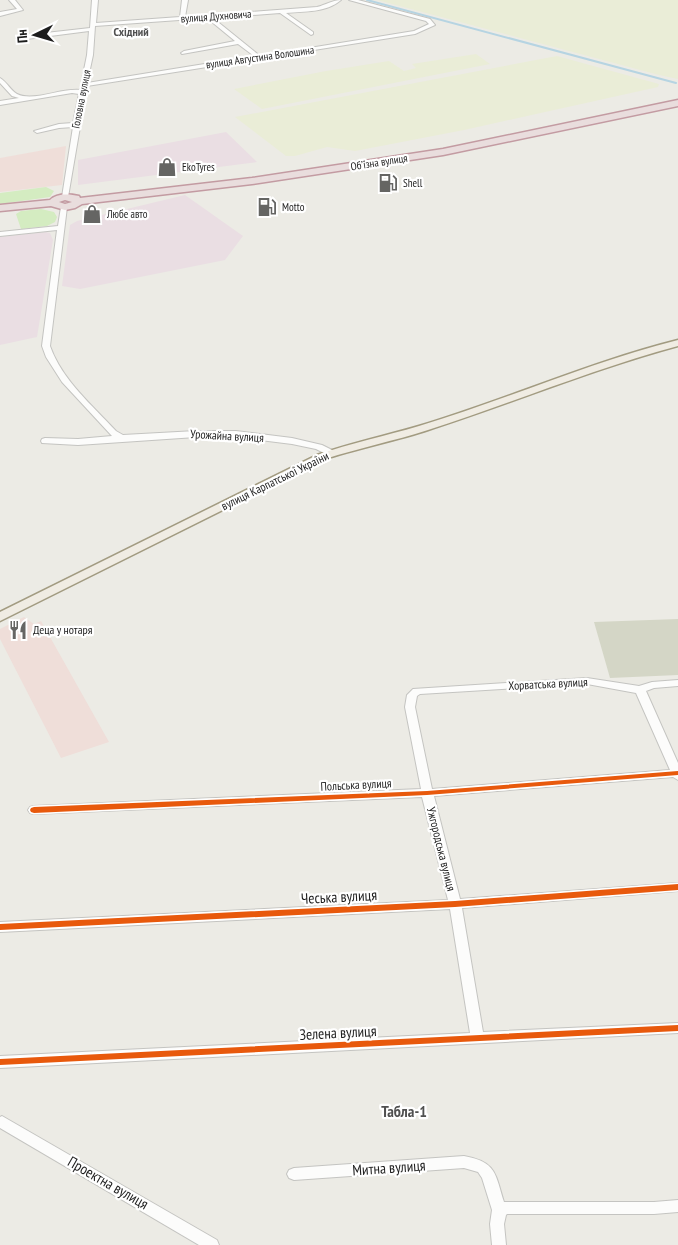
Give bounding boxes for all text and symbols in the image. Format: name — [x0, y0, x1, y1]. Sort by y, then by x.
street label: вулиця Духновича — [180, 7, 252, 25]
north arrow — [10, 10, 60, 60]
district label: Східний — [113, 24, 149, 39]
text: Пн — [12, 29, 32, 44]
street label: вулиця Августина Волошина — [205, 42, 315, 72]
street label: Головна вулиця — [68, 68, 94, 130]
street label: Обʼїзна вулиця — [350, 151, 408, 173]
shop icon: EkoTyres — [156, 156, 178, 178]
place label: EkoTyres — [182, 160, 215, 174]
fuel station icon: Shell — [377, 172, 399, 194]
place label: Shell — [403, 176, 423, 190]
fuel station icon: Motto — [256, 196, 278, 218]
place label: Motto — [282, 200, 305, 214]
shop icon: Любе авто — [81, 203, 103, 225]
place label: Любе авто — [106, 207, 148, 221]
street label: Урожайна вулиця — [190, 426, 265, 445]
street label: вулиця Карпатської України — [219, 448, 331, 513]
restaurant icon: Деца у нотаря — [7, 619, 29, 641]
place label: Деца у нотаря — [33, 622, 93, 637]
street label: Хорватська вулиця — [508, 674, 588, 693]
street label: Польська вулиця — [320, 775, 392, 794]
street label: Ужгородська вулиця — [424, 805, 459, 893]
street label: Чеська вулиця — [301, 885, 378, 908]
street label: Зелена вулиця — [299, 1021, 377, 1044]
district label: Табла-1 — [381, 1101, 427, 1121]
street label: Проектна вулиця — [65, 1152, 152, 1213]
street label: Митна вулиця — [352, 1155, 426, 1180]

